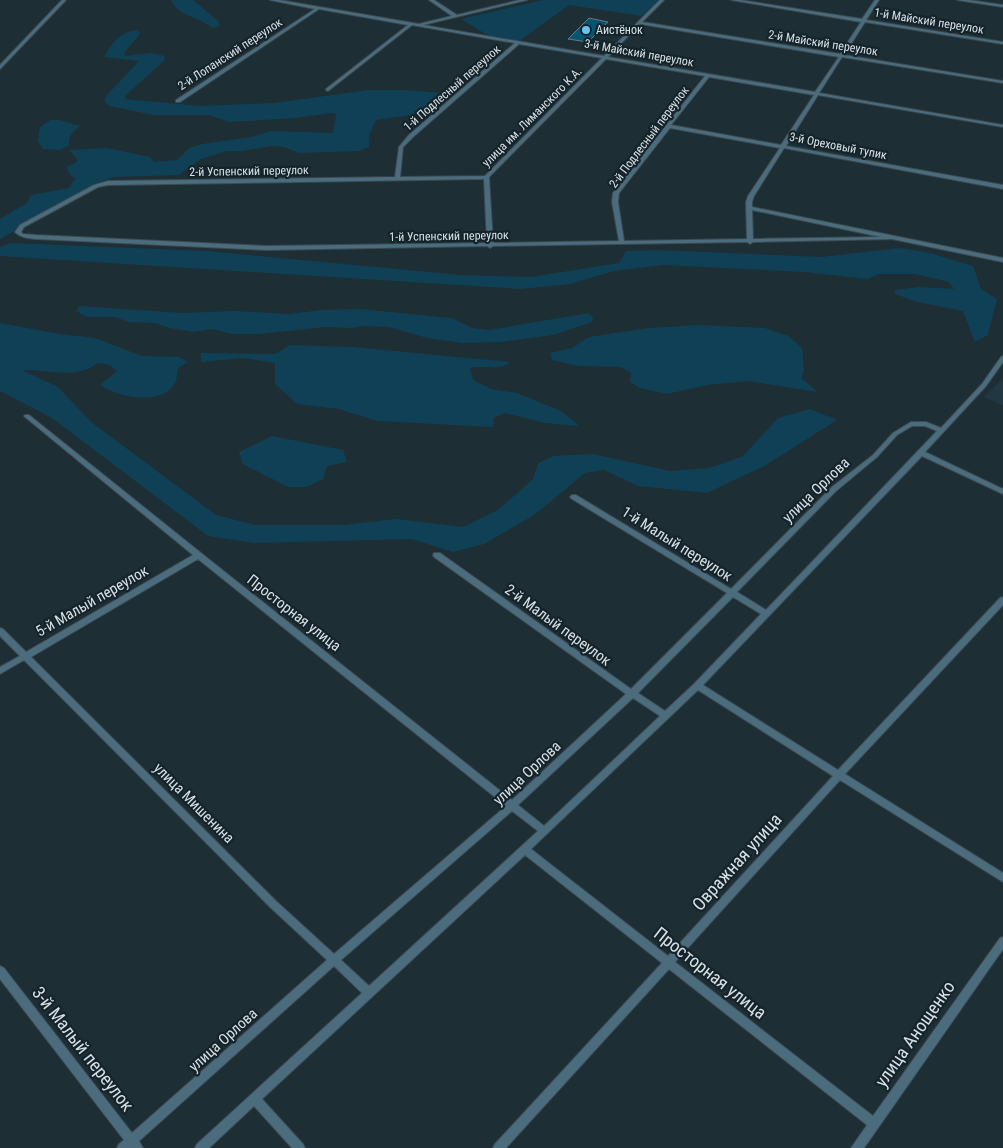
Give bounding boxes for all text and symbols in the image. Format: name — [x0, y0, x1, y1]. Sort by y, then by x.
street label: 1-й Майский переулок — [873, 5, 985, 37]
street label: 2-й Лопанский переулок — [175, 15, 285, 93]
place label: Аистёнок — [596, 23, 643, 37]
marker: Аистёнок — [580, 24, 592, 36]
street label: 2-й Майский переулок — [767, 27, 879, 59]
street label: 3-й Майский переулок — [583, 36, 695, 70]
street label: 1-й Подлесный переулок — [401, 42, 503, 134]
street label: улица им. Лиманского К.А. — [479, 64, 585, 170]
street label: 2-й Подлесный переулок — [606, 83, 692, 191]
street label: 3-й Ореховый тупик — [788, 130, 888, 162]
street label: 2-й Успенский переулок — [189, 163, 309, 179]
street label: 1-й Успенский переулок — [389, 228, 509, 244]
street label: улица Орлова — [779, 454, 853, 526]
street label: 1-й Малый переулок — [618, 503, 736, 585]
street label: 5-й Малый переулок — [33, 561, 151, 641]
street label: Просторная улица — [244, 571, 344, 655]
street label: 2-й Малый переулок — [501, 580, 615, 670]
street label: улица Орлова — [489, 737, 565, 809]
street label: улица Мишенина — [150, 759, 238, 847]
street label: Овражная улица — [688, 809, 786, 915]
street label: Просторная улица — [650, 922, 771, 1023]
street label: улица Анощенко — [870, 977, 959, 1091]
street label: 3-й Малый переулок — [28, 982, 139, 1115]
street label: улица Орлова — [185, 1005, 261, 1075]

